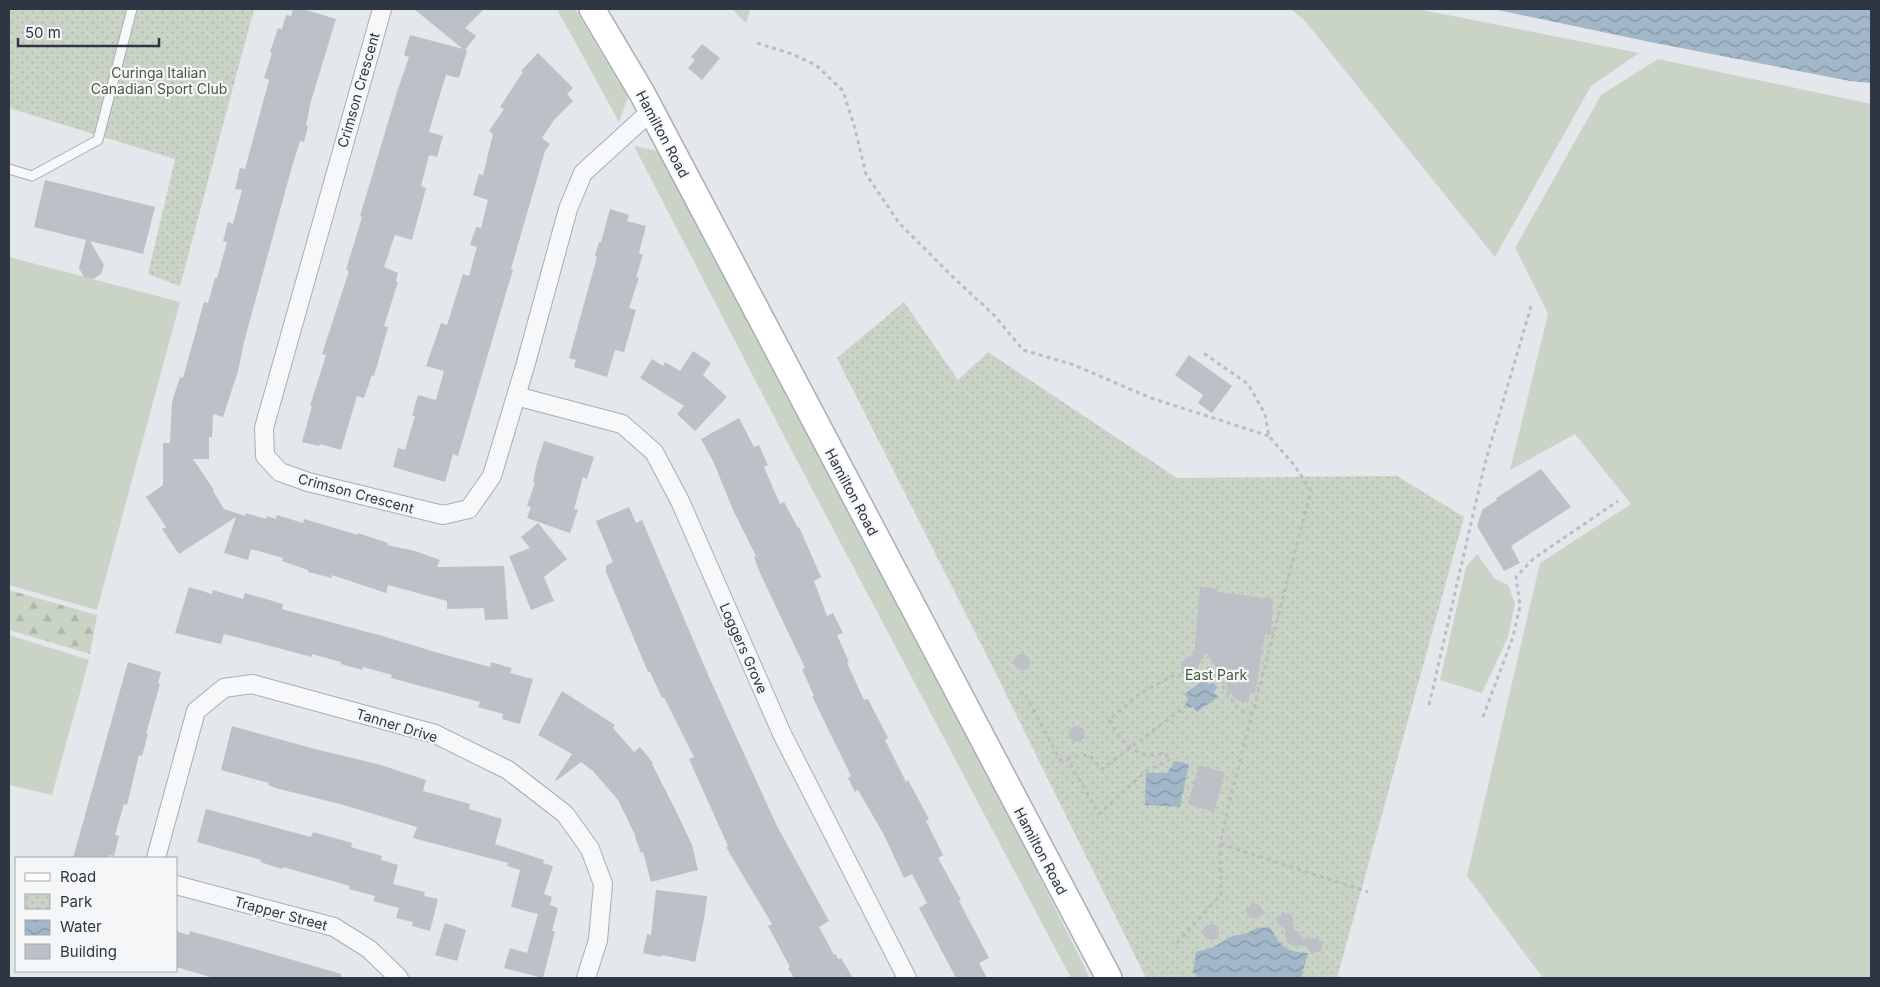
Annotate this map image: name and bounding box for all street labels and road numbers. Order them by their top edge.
street label: Crimson Crescent [333,30,383,150]
street label: Hamilton Road [633,87,693,181]
street label: Hamilton Road [822,445,882,539]
street label: Crimson Crescent [296,469,416,517]
street label: Loggers Grove [716,600,772,696]
street label: Tanner Drive [354,705,440,745]
street label: Hamilton Road [1011,804,1071,898]
street label: Trapper Street [233,892,330,934]

